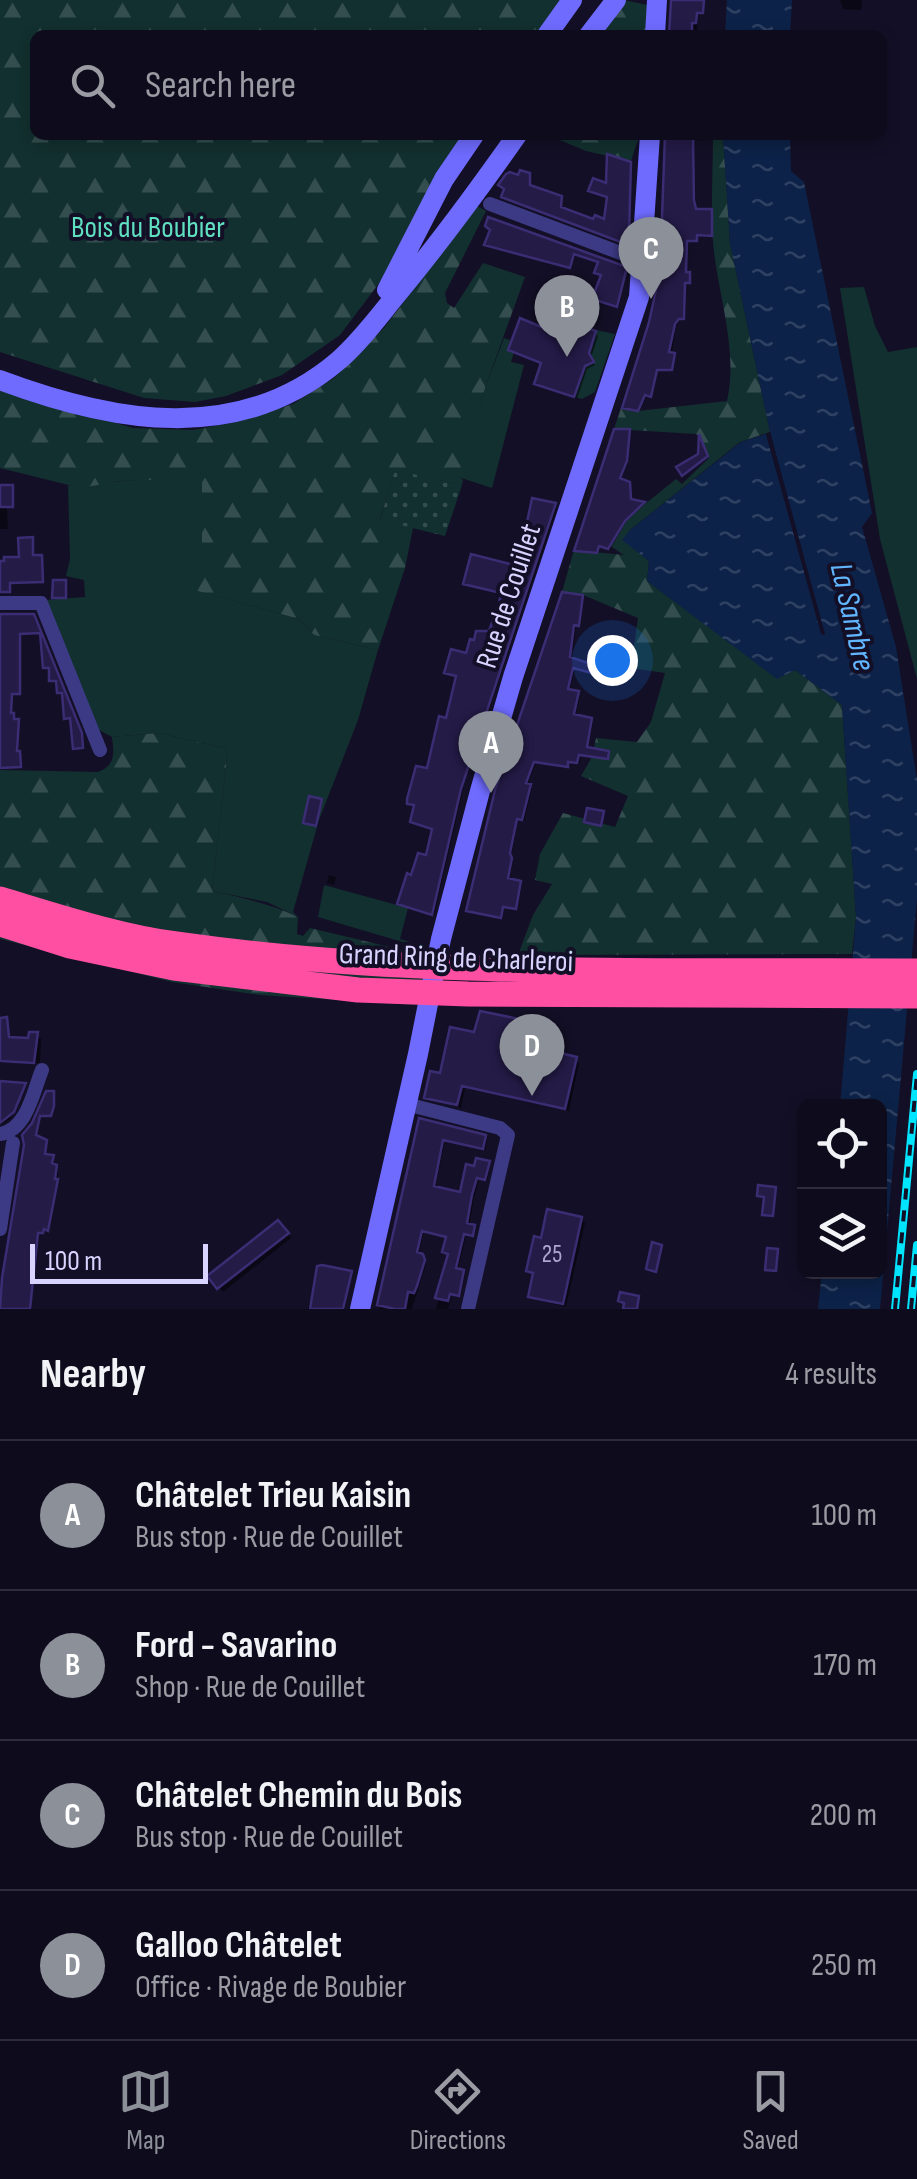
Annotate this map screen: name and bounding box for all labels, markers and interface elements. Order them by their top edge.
search box [30,30,887,140]
icon: search [65,58,120,113]
text: Search here [145,63,296,108]
park label: Bois du Boubier [71,210,225,246]
pin: C [618,216,684,299]
pin: B [534,274,600,357]
street label: Rue de Couillet [469,519,549,673]
water label: La Sambre [821,559,883,675]
your location [587,635,638,686]
pin: A [458,710,524,793]
street label: Grand Ring de Charleroi [338,936,574,980]
pin: D [500,1014,564,1096]
map controls [797,1099,887,1279]
button: locate [797,1099,887,1189]
button: layers [797,1189,887,1279]
scale bar [30,1239,208,1284]
house number: 25 [542,1239,562,1270]
text: 100 m [45,1245,102,1278]
text: Nearby [40,1349,146,1400]
text: 4 results [785,1355,877,1394]
text: Châtelet Trieu Kaisin [135,1473,411,1518]
text: A [65,1496,80,1535]
text: 100 m [812,1496,877,1535]
text: Bus stop · Rue de Couillet [135,1518,403,1557]
text: Ford - Savarino [135,1623,337,1668]
text: B [65,1646,80,1685]
text: 170 m [813,1646,877,1685]
text: Shop · Rue de Couillet [135,1668,365,1707]
text: Châtelet Chemin du Bois [135,1773,462,1818]
text: C [64,1796,81,1835]
text: 200 m [810,1796,877,1835]
text: Bus stop · Rue de Couillet [135,1818,403,1857]
text: Galloo Châtelet [135,1923,342,1968]
text: D [64,1946,81,1985]
text: 250 m [811,1946,877,1985]
text: Office · Rivage de Boubier [135,1968,406,2007]
tab: Map [118,2064,173,2157]
tab: Directions [410,2064,506,2157]
tab: Saved [743,2064,799,2157]

